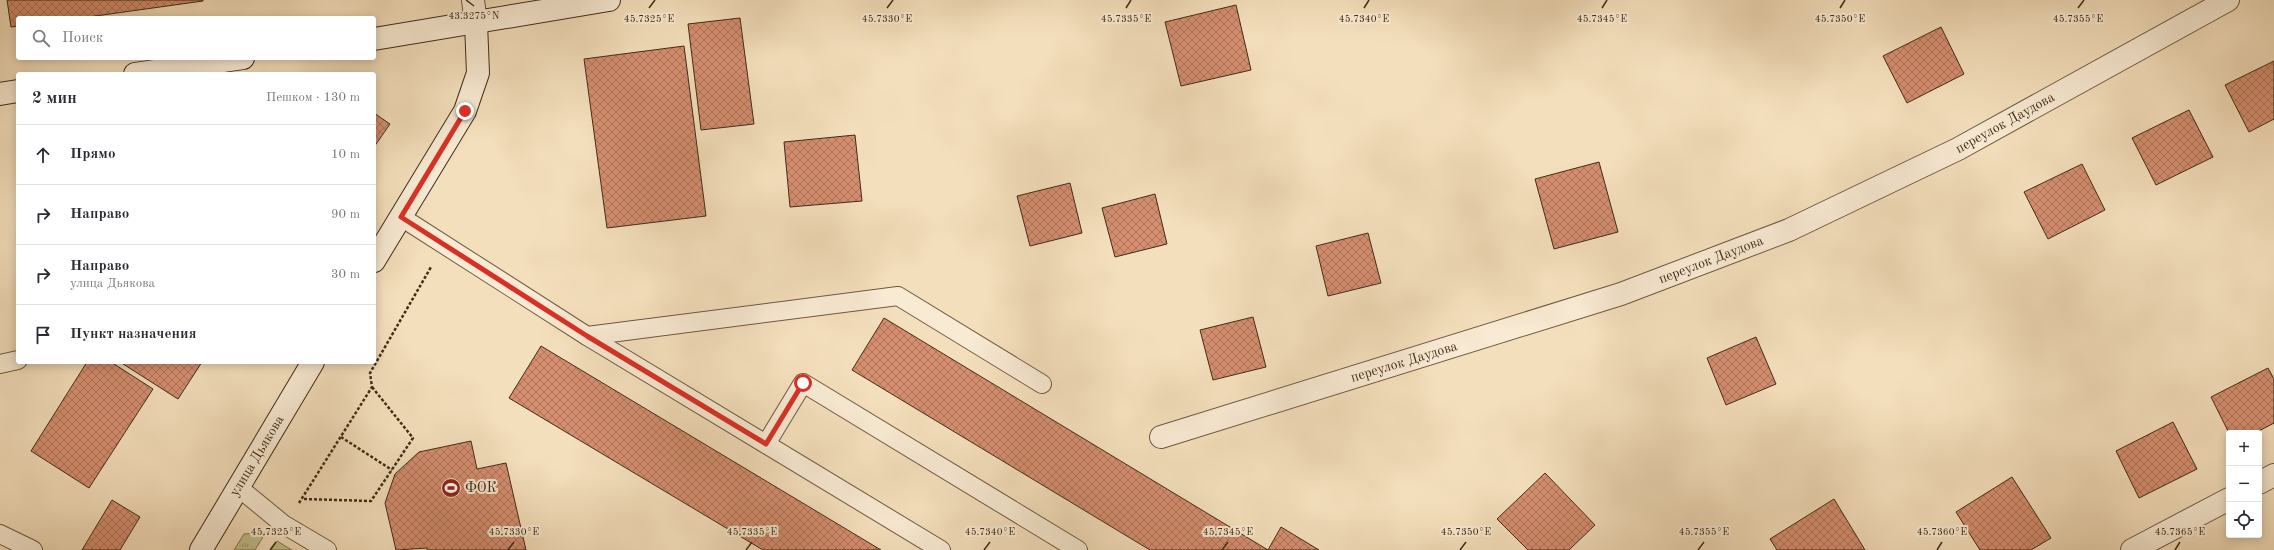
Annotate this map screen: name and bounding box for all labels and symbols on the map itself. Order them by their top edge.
text: 43.3275°N [448,11,500,21]
text: 45.7325°E [624,14,674,24]
text: 45.7330°E [862,14,912,24]
text: 45.7335°E [1101,14,1151,24]
text: 45.7340°E [1339,14,1389,24]
text: 45.7345°E [1577,14,1627,24]
text: 45.7350°E [1815,14,1865,24]
text: 45.7355°E [2053,14,2103,24]
street label: переулок Даудова [1953,90,2057,156]
route end [456,102,474,120]
street label: переулок Даудова [1657,234,1765,286]
street label: переулок Даудова [1349,339,1459,385]
route start [794,374,812,392]
street label: улица Дьякова [227,413,287,499]
sports icon: ФОК [440,477,462,499]
place label: ФОК [465,481,497,495]
text: 45.7325°E [251,527,301,537]
text: 45.7330°E [489,527,539,537]
text: 45.7335°E [727,527,777,537]
text: 45.7340°E [965,527,1015,537]
text: 45.7345°E [1203,527,1253,537]
text: 45.7350°E [1441,527,1491,537]
text: 45.7355°E [1679,527,1729,537]
text: 45.7360°E [1917,527,1967,537]
text: 45.7365°E [2155,527,2205,537]

